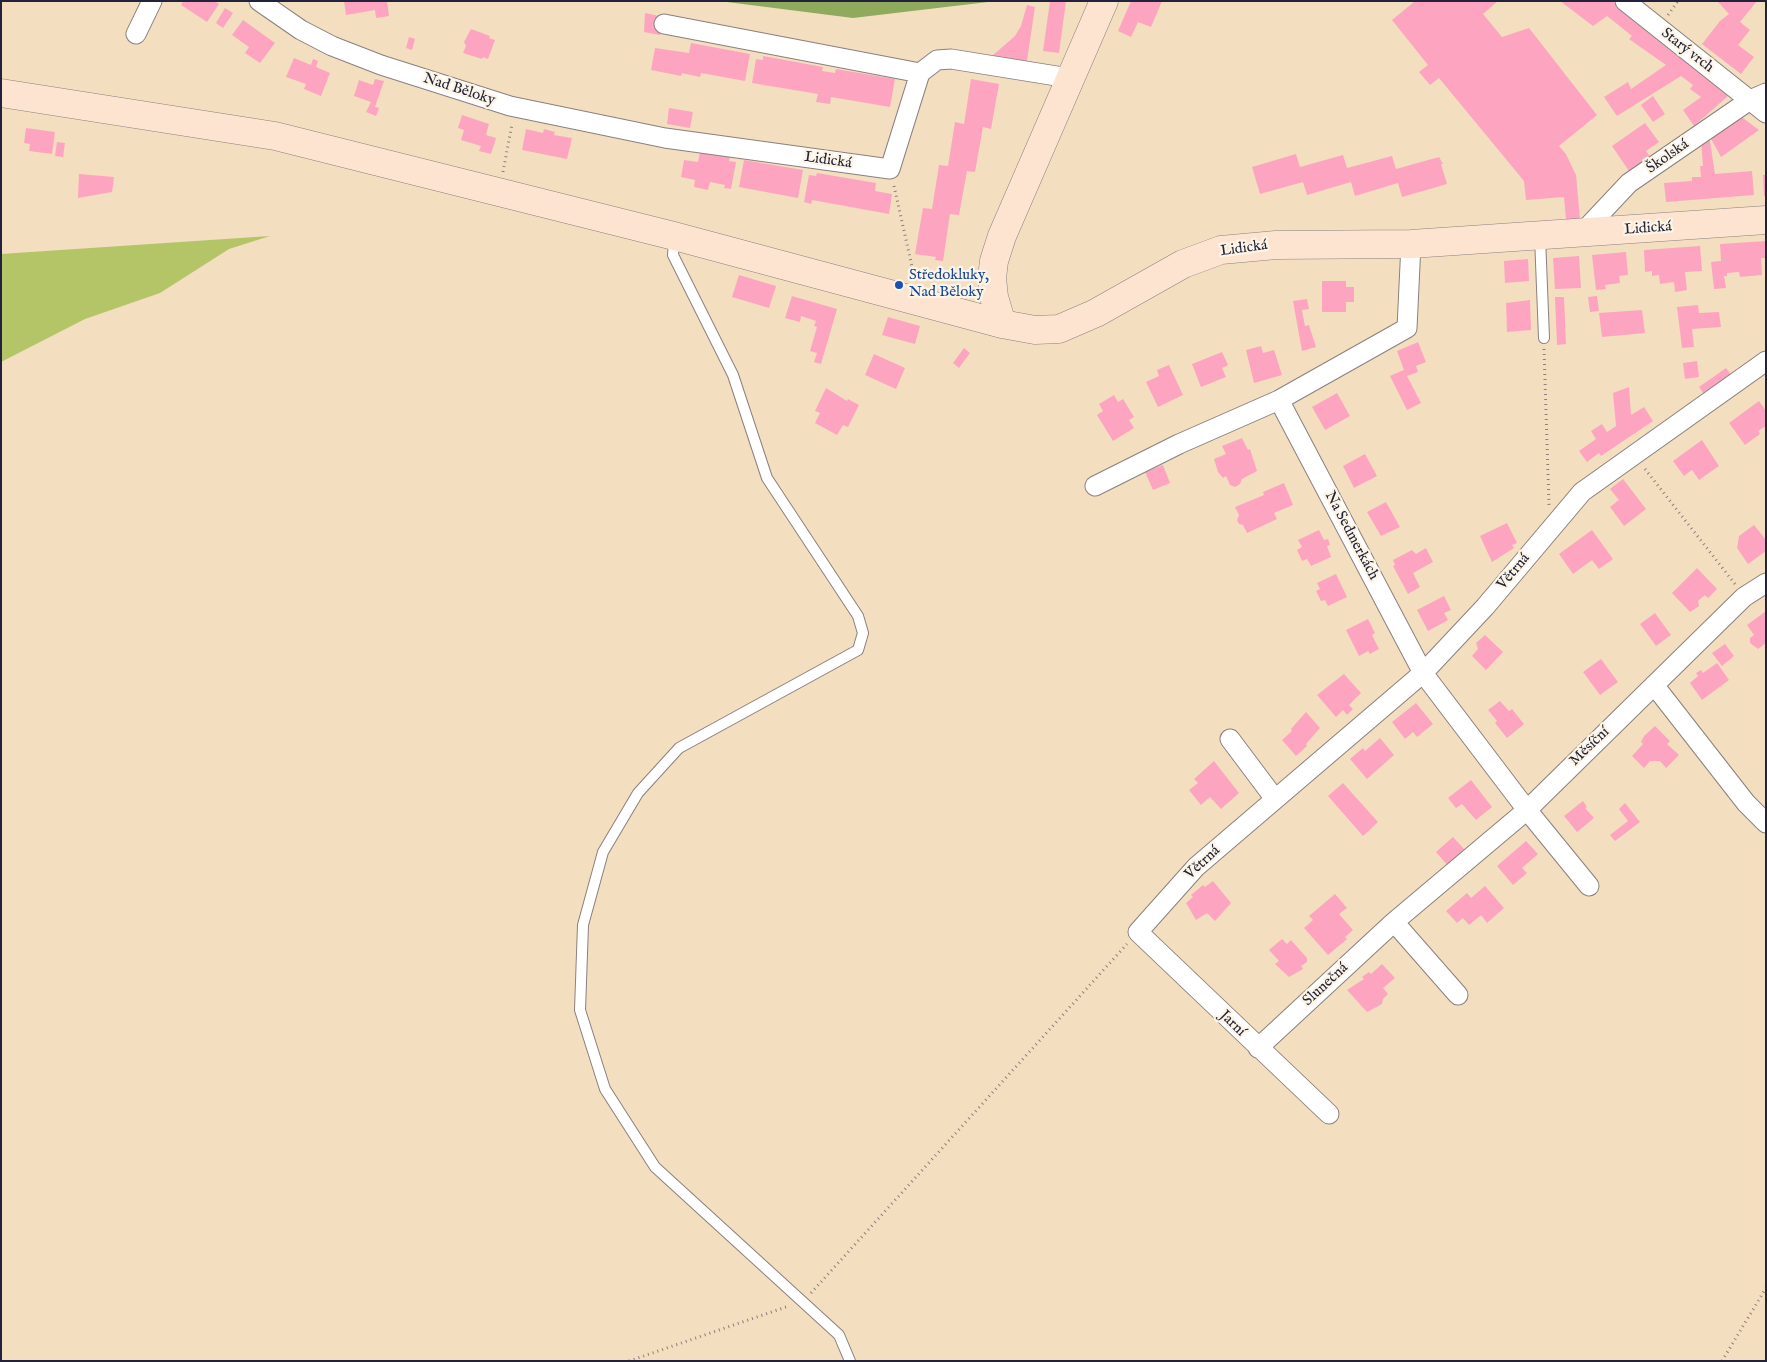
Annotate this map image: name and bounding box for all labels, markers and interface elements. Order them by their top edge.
street label: Starý vrch [1657,25,1717,77]
street label: Nad Běloky [421,70,497,110]
street label: Školská [1643,136,1693,178]
street label: Lidická [803,149,853,173]
street label: Lidická [1624,218,1672,240]
street label: Lidická [1219,237,1269,261]
place label: Středokluky, Nad Běloky [909,267,989,302]
marker: Středokluky, Nad Běloky [893,279,905,291]
street label: Na Sedmerkách [1320,489,1382,583]
street label: Větrná [1494,550,1534,594]
street label: Měsíční [1566,724,1614,770]
street label: Větrná [1182,842,1224,884]
street label: Slunečná [1300,960,1352,1010]
street label: Jarní [1215,1007,1249,1041]

